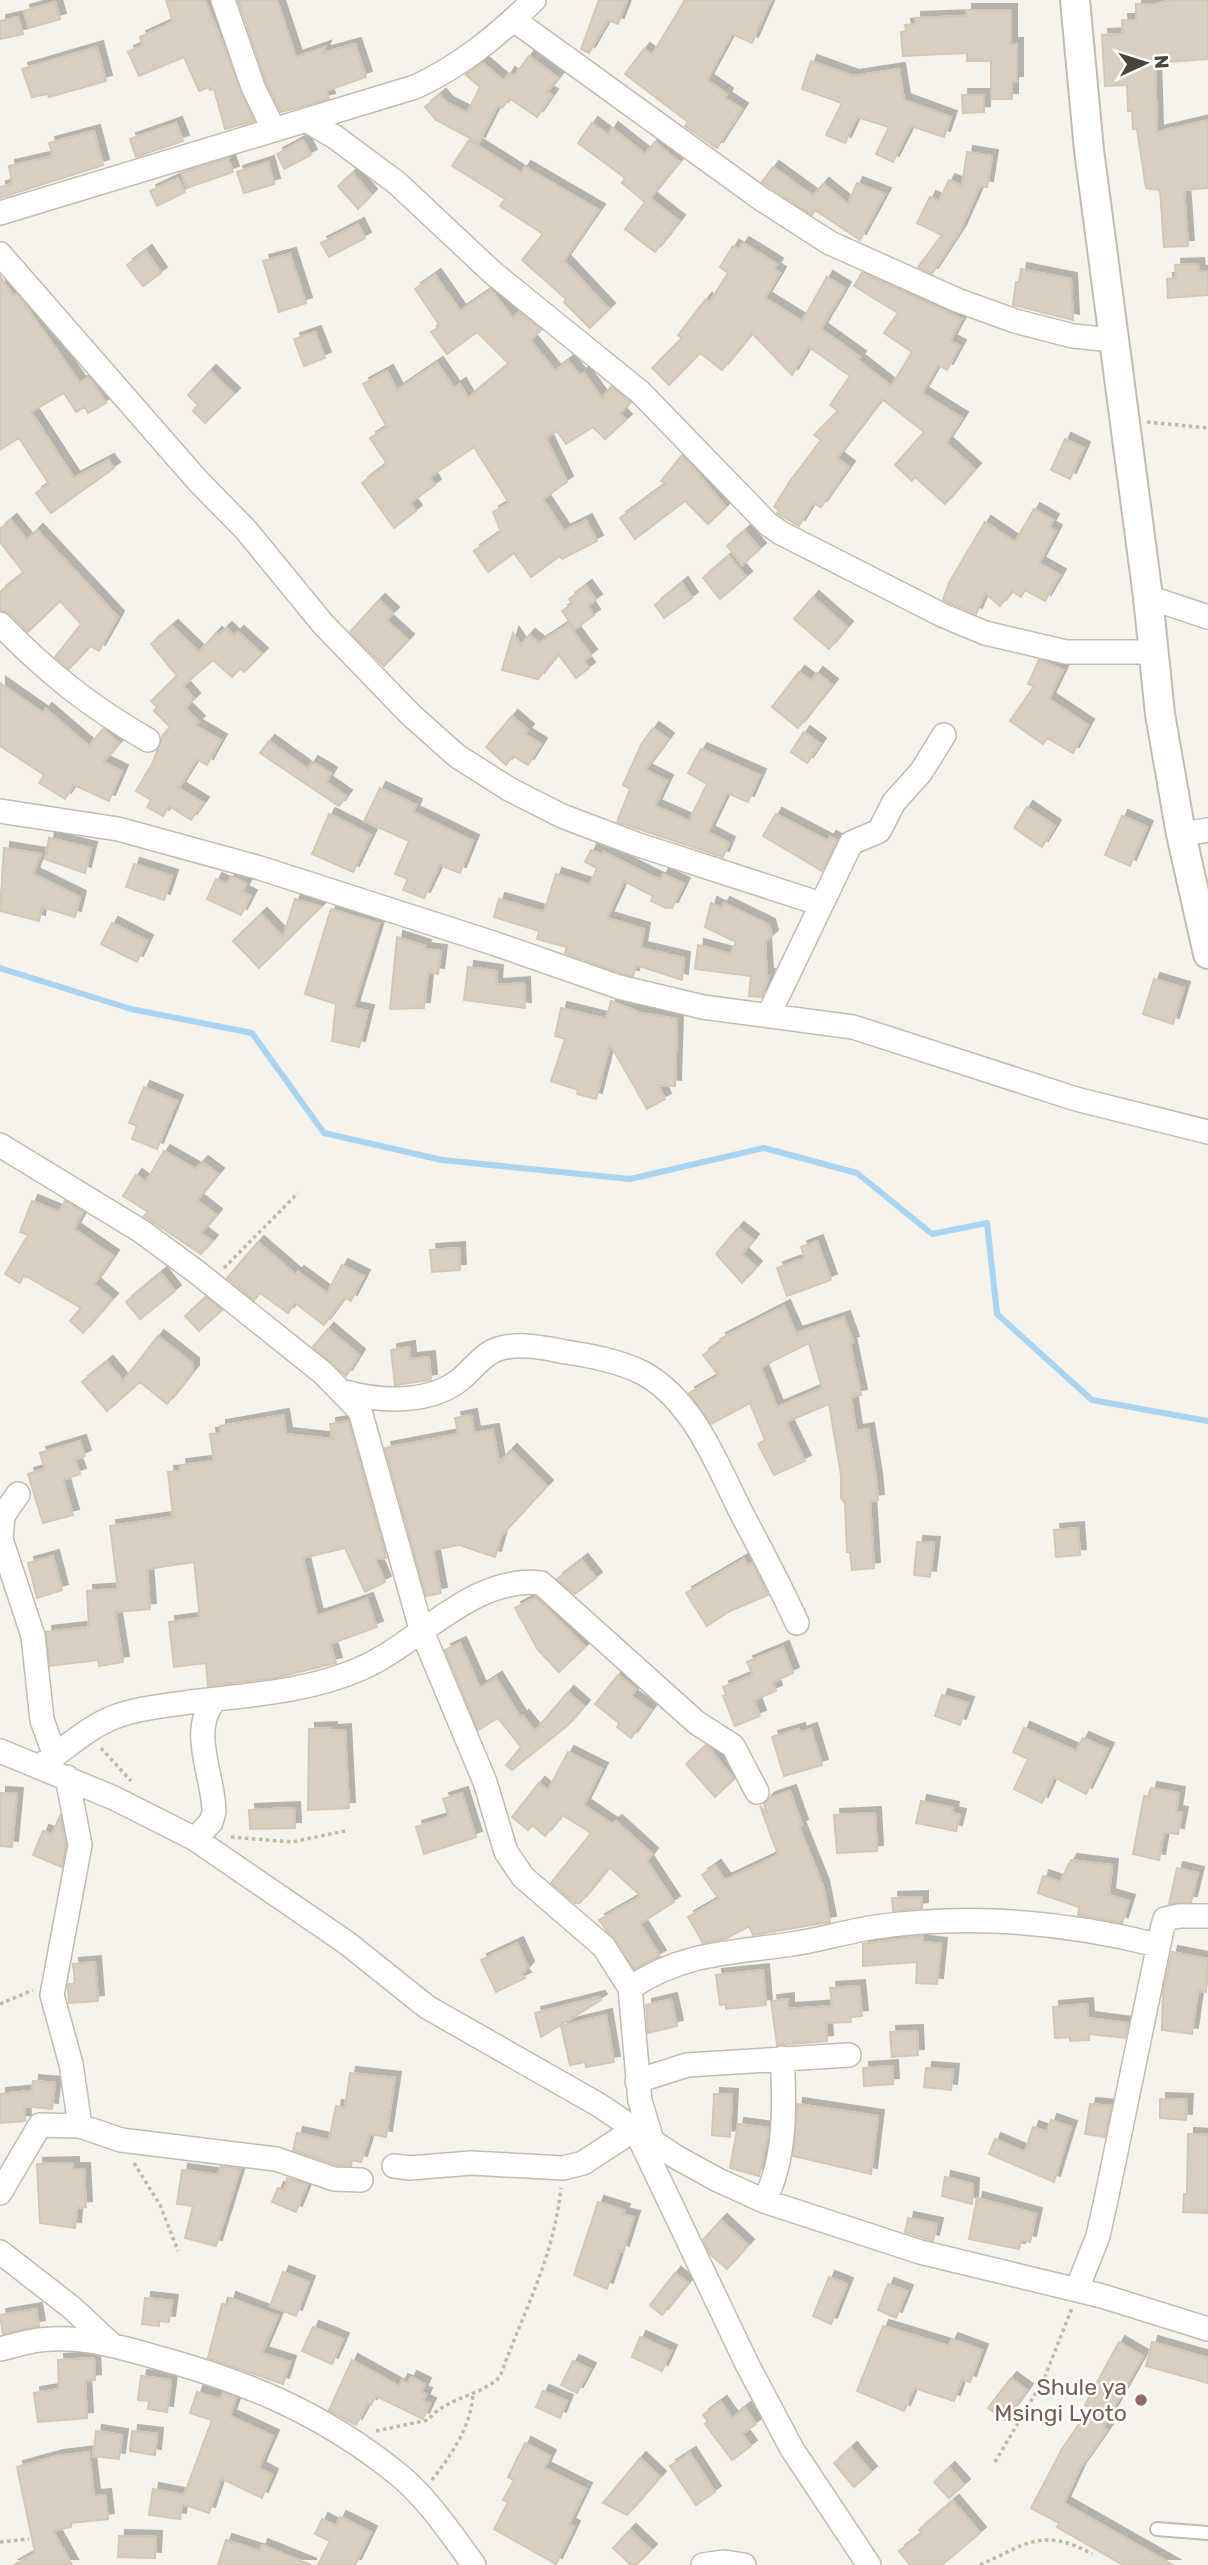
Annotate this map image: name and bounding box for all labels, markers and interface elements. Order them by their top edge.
north arrow [1110,28,1180,98]
text: N [1150,54,1173,69]
place label: Shule ya Msingi Lyoto [994,2373,1127,2427]
marker: Shule ya Msingi Lyoto [1133,2392,1149,2408]

